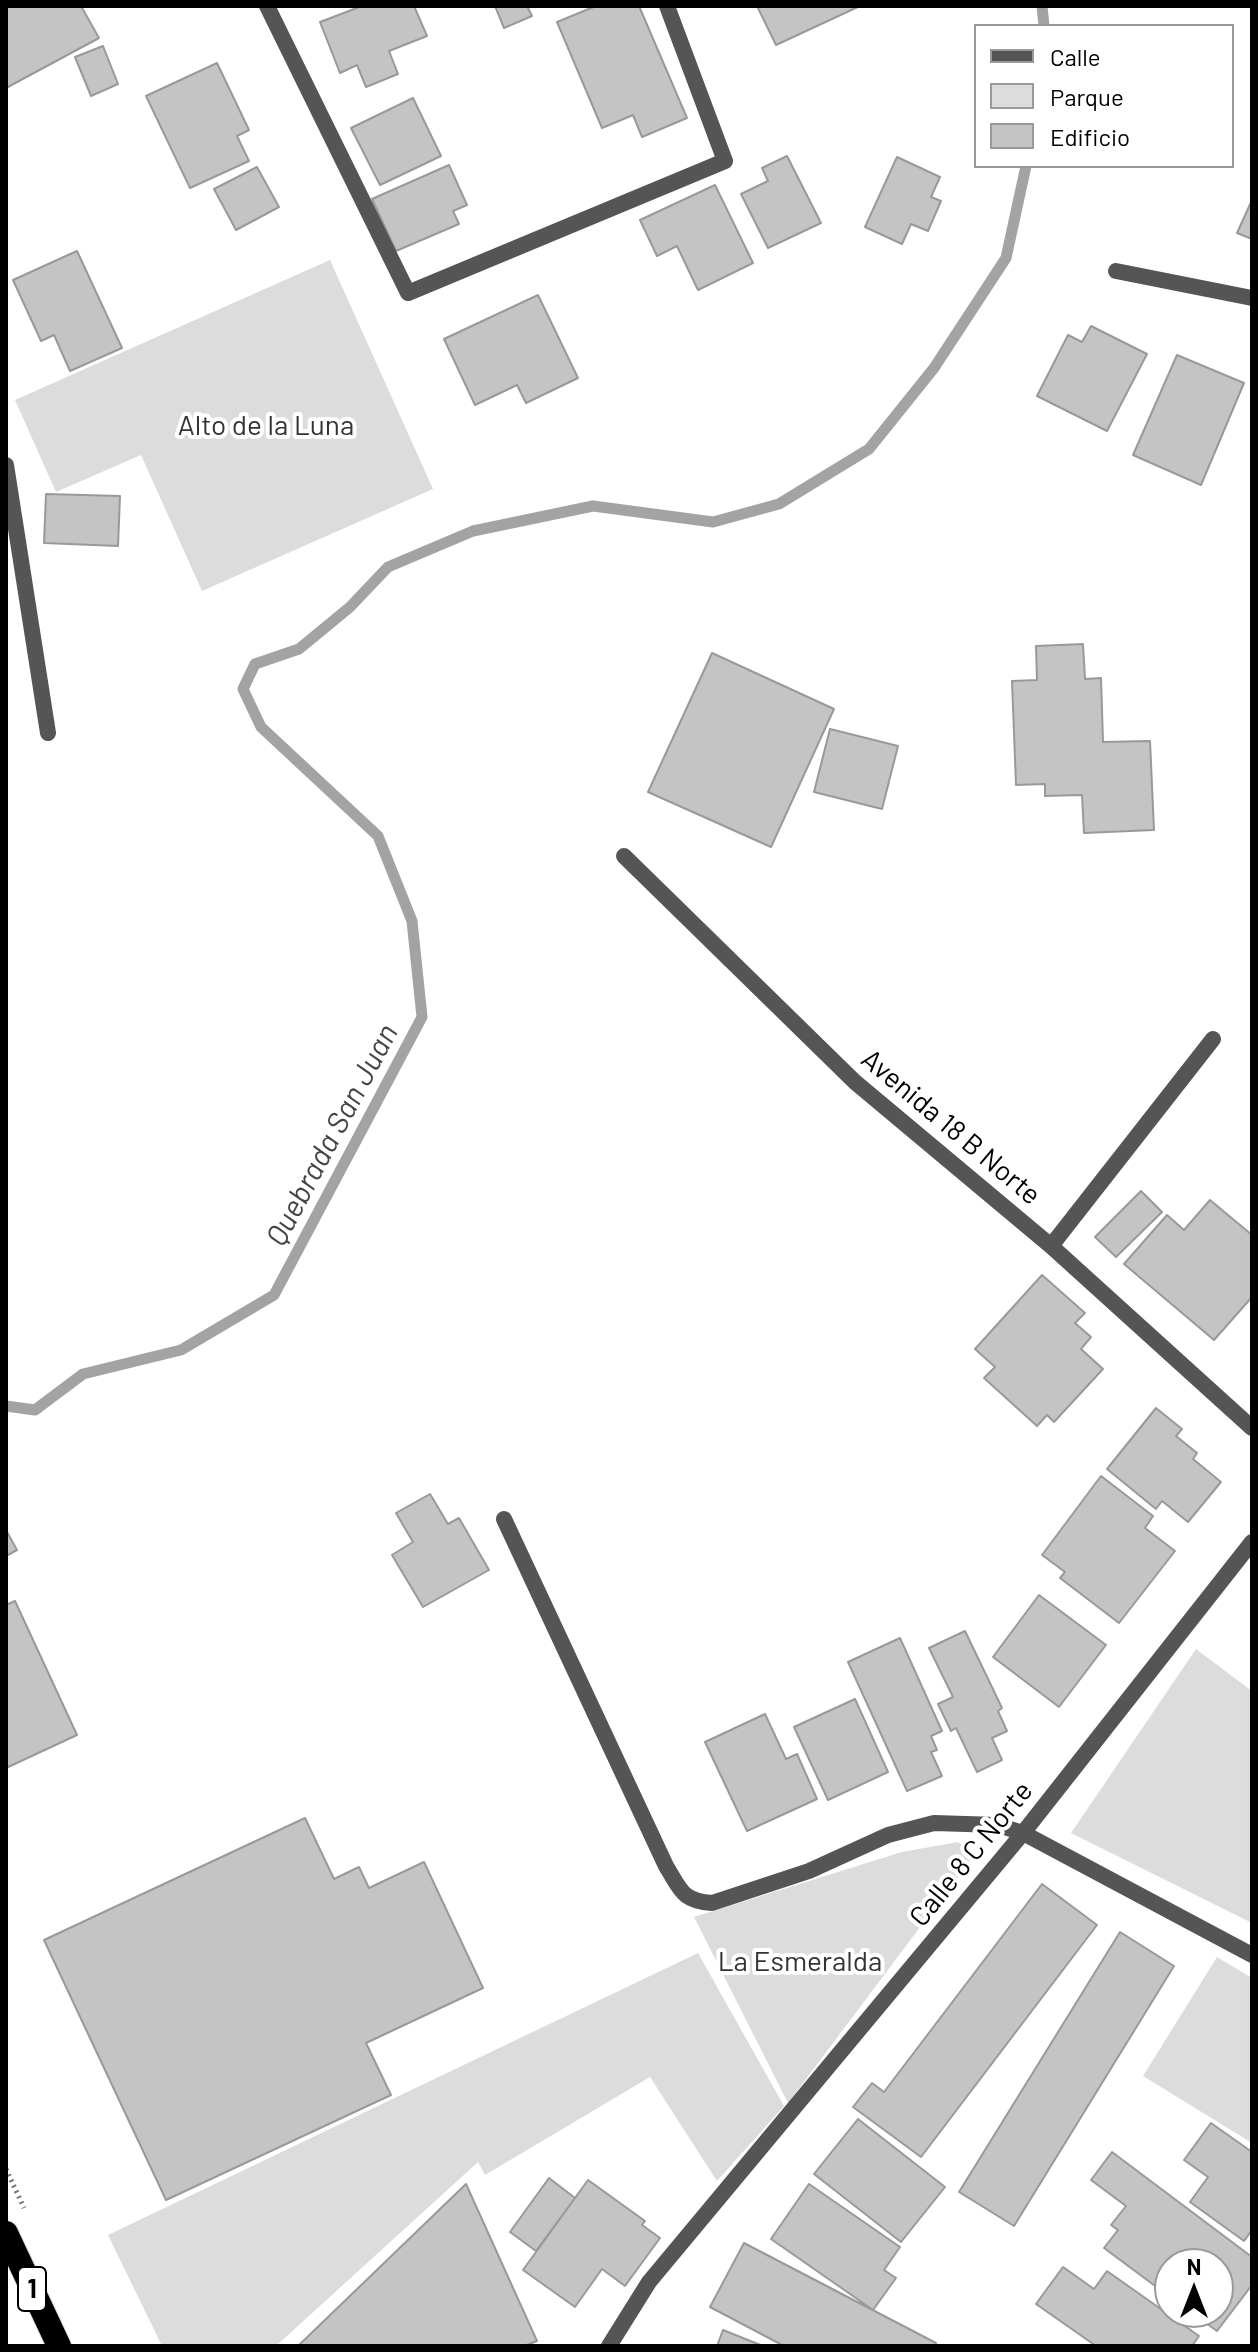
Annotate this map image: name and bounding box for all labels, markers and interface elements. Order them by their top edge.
legend [974,24,1234,168]
text: Calle [1050,42,1101,71]
text: Parque [1050,82,1124,111]
text: Edificio [1050,122,1130,151]
park label: Alto de la Luna [178,409,354,443]
water label: Quebrada San Juan [258,1018,406,1252]
street label: Avenida 18 B Norte [854,1042,1048,1212]
street label: Calle 8 C Norte [902,1775,1040,1933]
park label: La Esmeralda [718,1945,882,1979]
north arrow [1154,2248,1234,2328]
text: N [1187,2253,1201,2279]
road number: 1 [18,2267,46,2311]

